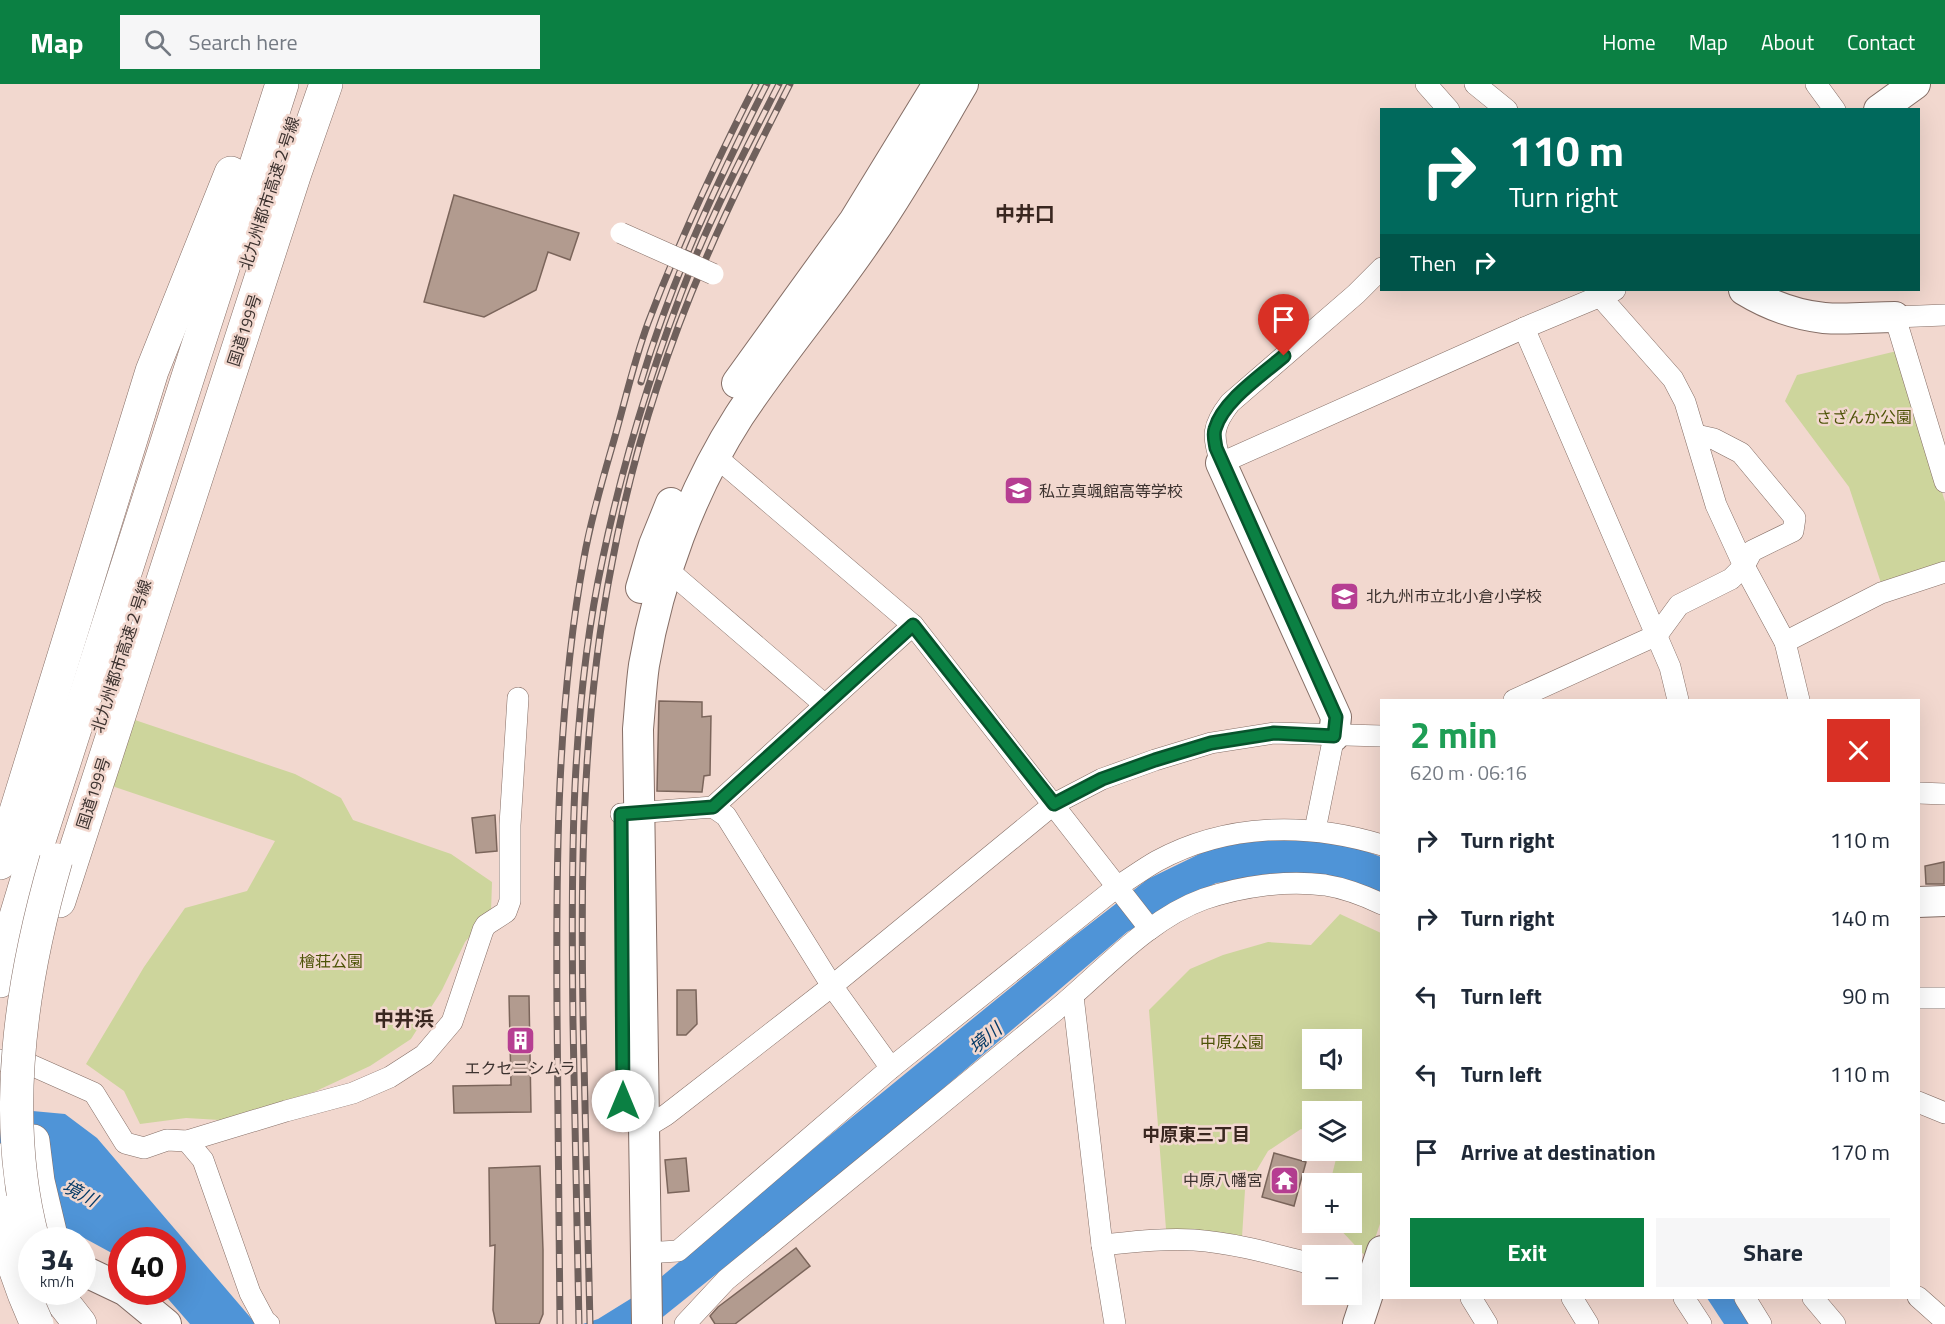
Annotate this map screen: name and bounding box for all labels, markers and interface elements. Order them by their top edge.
search box [120,15,540,69]
text: Map [30,21,84,64]
text: Search here [189,25,298,59]
icon: search [141,26,174,59]
text: Home [1602,26,1656,58]
text: Map [1689,26,1728,58]
text: About [1761,26,1814,58]
text: Contact [1847,26,1915,58]
street label: 北九州都市高速２号線 [233,113,305,273]
text: 110 m [1509,118,1624,182]
icon: right [1410,132,1488,210]
text: Turn right [1509,176,1618,217]
district label: 中井口 [995,198,1055,229]
text: Then [1410,246,1456,280]
icon: right [1468,246,1501,279]
street label: 国道199号 [221,291,267,369]
pin [1258,294,1309,356]
icon: arrive [1267,303,1300,336]
park label: さざんか公園 [1816,405,1912,429]
school or university icon: 私立真颯館高等学校 [1002,475,1034,507]
place label: 私立真颯館高等学校 [1039,479,1183,503]
street label: 北九州都市高速２号線 [85,576,157,736]
school or university icon: 北九州市立北小倉小学校 [1329,580,1361,612]
place label: 北九州市立北小倉小学校 [1366,584,1542,608]
text: 2 min [1410,707,1497,762]
button: close [1827,719,1890,782]
street label: 国道199号 [70,754,116,832]
text: 620 m · 06:16 [1410,757,1527,788]
text: Turn right [1461,823,1555,857]
text: 110 m [1830,823,1890,857]
icon: right [1410,824,1443,857]
text: Turn right [1461,901,1555,935]
text: 140 m [1830,901,1890,935]
icon: right [1410,902,1443,935]
park label: 檜荘公園 [299,949,363,973]
text: Turn left [1461,979,1542,1013]
text: 90 m [1842,979,1890,1013]
icon: left [1410,980,1443,1013]
district label: 中井浜 [374,1003,434,1034]
water label: 境川 [963,1015,1009,1060]
building icon: エクセニシムラ [504,1024,536,1056]
map controls [1302,1029,1362,1305]
button: sound [1302,1029,1362,1089]
park label: 中原公園 [1200,1030,1264,1054]
place label: エクセニシムラ [464,1056,576,1080]
text: Turn left [1461,1057,1542,1091]
text: 110 m [1830,1057,1890,1091]
icon: left [1410,1058,1443,1091]
position arrow [591,1069,655,1133]
button: layers [1302,1101,1362,1161]
district label: 中原東三丁目 [1142,1121,1250,1148]
text: Arrive at destination [1461,1135,1656,1169]
text: 170 m [1830,1135,1890,1169]
icon: arrive [1410,1136,1443,1169]
temple icon: 中原八幡宮 [1268,1164,1300,1196]
place label: 中原八幡宮 [1183,1168,1263,1192]
water label: 境川 [58,1173,104,1214]
button: + [1302,1173,1362,1233]
button: Exit [1410,1218,1644,1287]
button: Share [1656,1218,1890,1287]
speed limit sign: 40 [108,1227,186,1305]
text: 34 [40,1236,74,1282]
button: − [1302,1245,1362,1305]
text: km/h [40,1270,74,1293]

